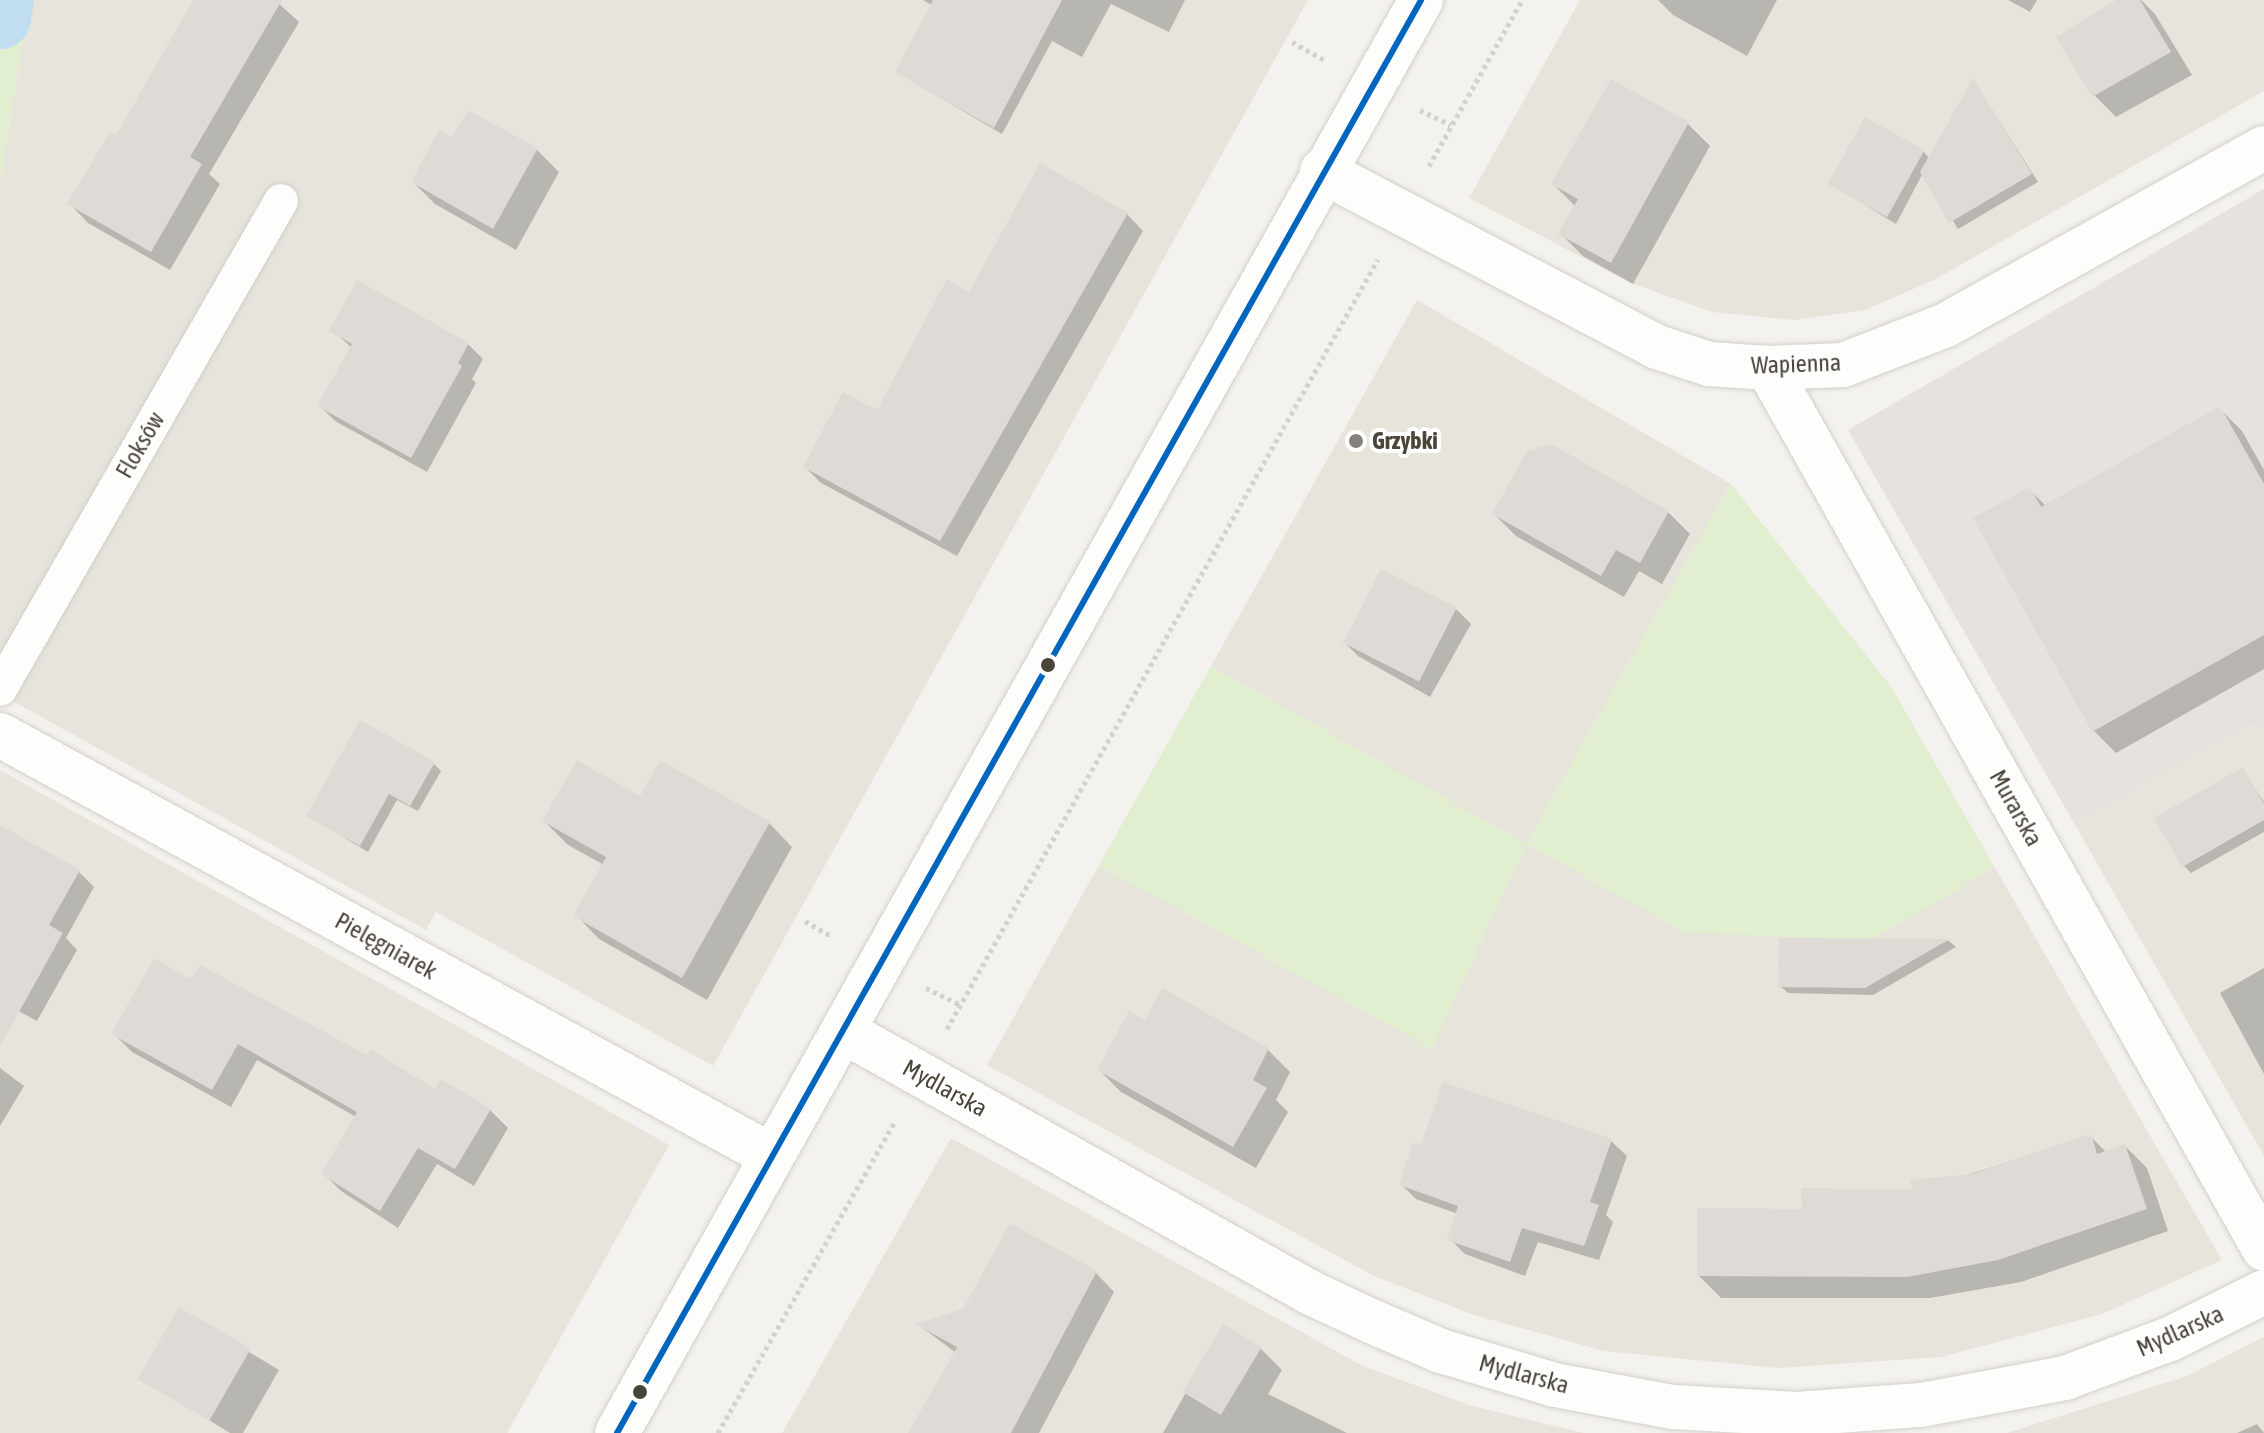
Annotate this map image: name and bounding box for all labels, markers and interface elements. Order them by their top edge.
street label: Wapienna [1750,348,1842,380]
street label: Floksów [110,407,170,483]
place label: Grzybki [1372,427,1438,455]
marker: Grzybki [1347,432,1365,450]
unlabelled marker [1040,657,1056,673]
street label: Murarska [1983,765,2049,851]
street label: Pielęgniarek [330,906,442,986]
street label: Mydlarska [898,1053,992,1123]
street label: Mydlarska [2132,1299,2228,1363]
street label: Mydlarska [1476,1348,1572,1400]
unlabelled marker [632,1384,648,1400]

